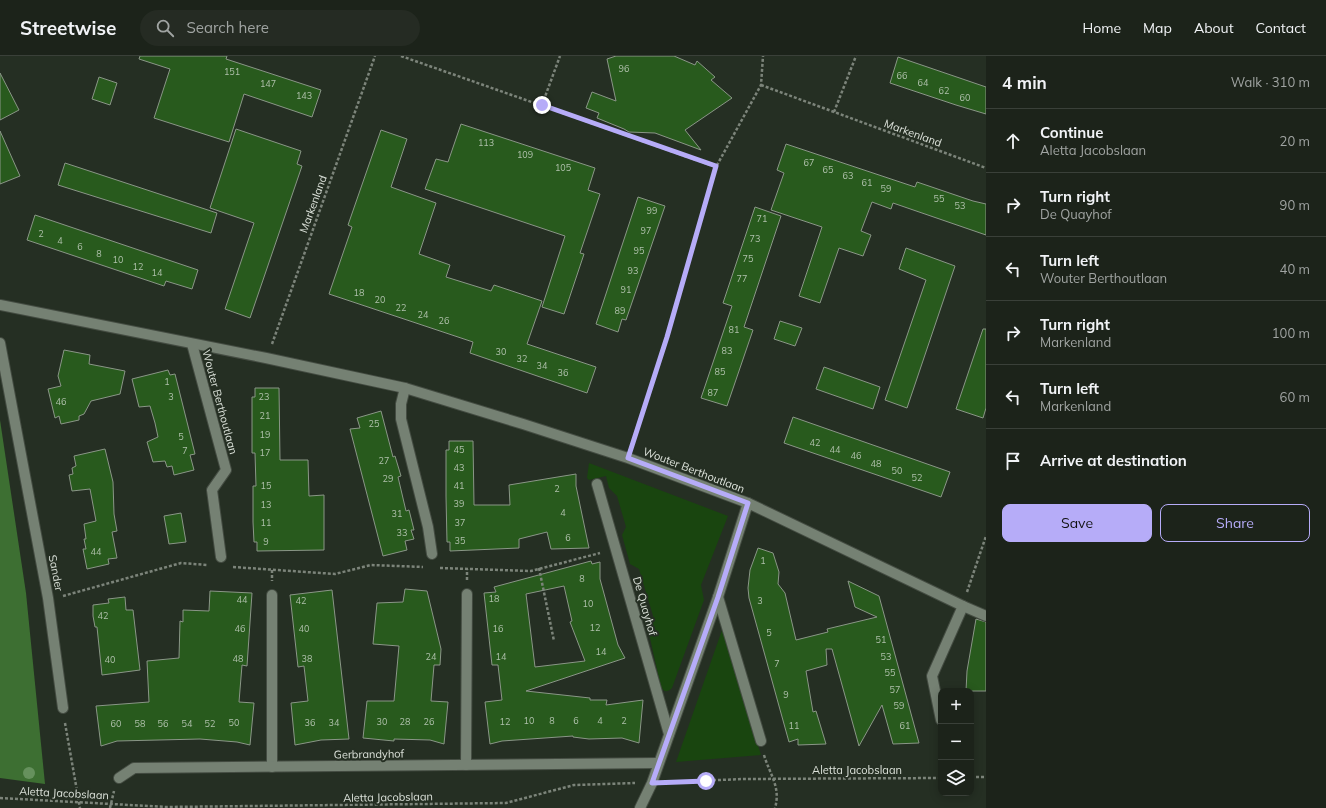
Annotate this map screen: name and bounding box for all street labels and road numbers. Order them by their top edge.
street label: Markenland [882,116,944,150]
street label: Markenland [296,173,330,235]
street label: Wouter Berthoutlaan [199,348,241,456]
street label: Wouter Berthoutlaan [641,444,747,496]
street label: Sander [46,554,66,592]
street label: De Quayhof [630,575,660,637]
street label: Gerbrandyhof [334,746,405,762]
street label: Aletta Jacobslaan [812,763,902,777]
street label: Aletta Jacobslaan [19,784,109,802]
street label: Aletta Jacobslaan [343,789,433,805]

